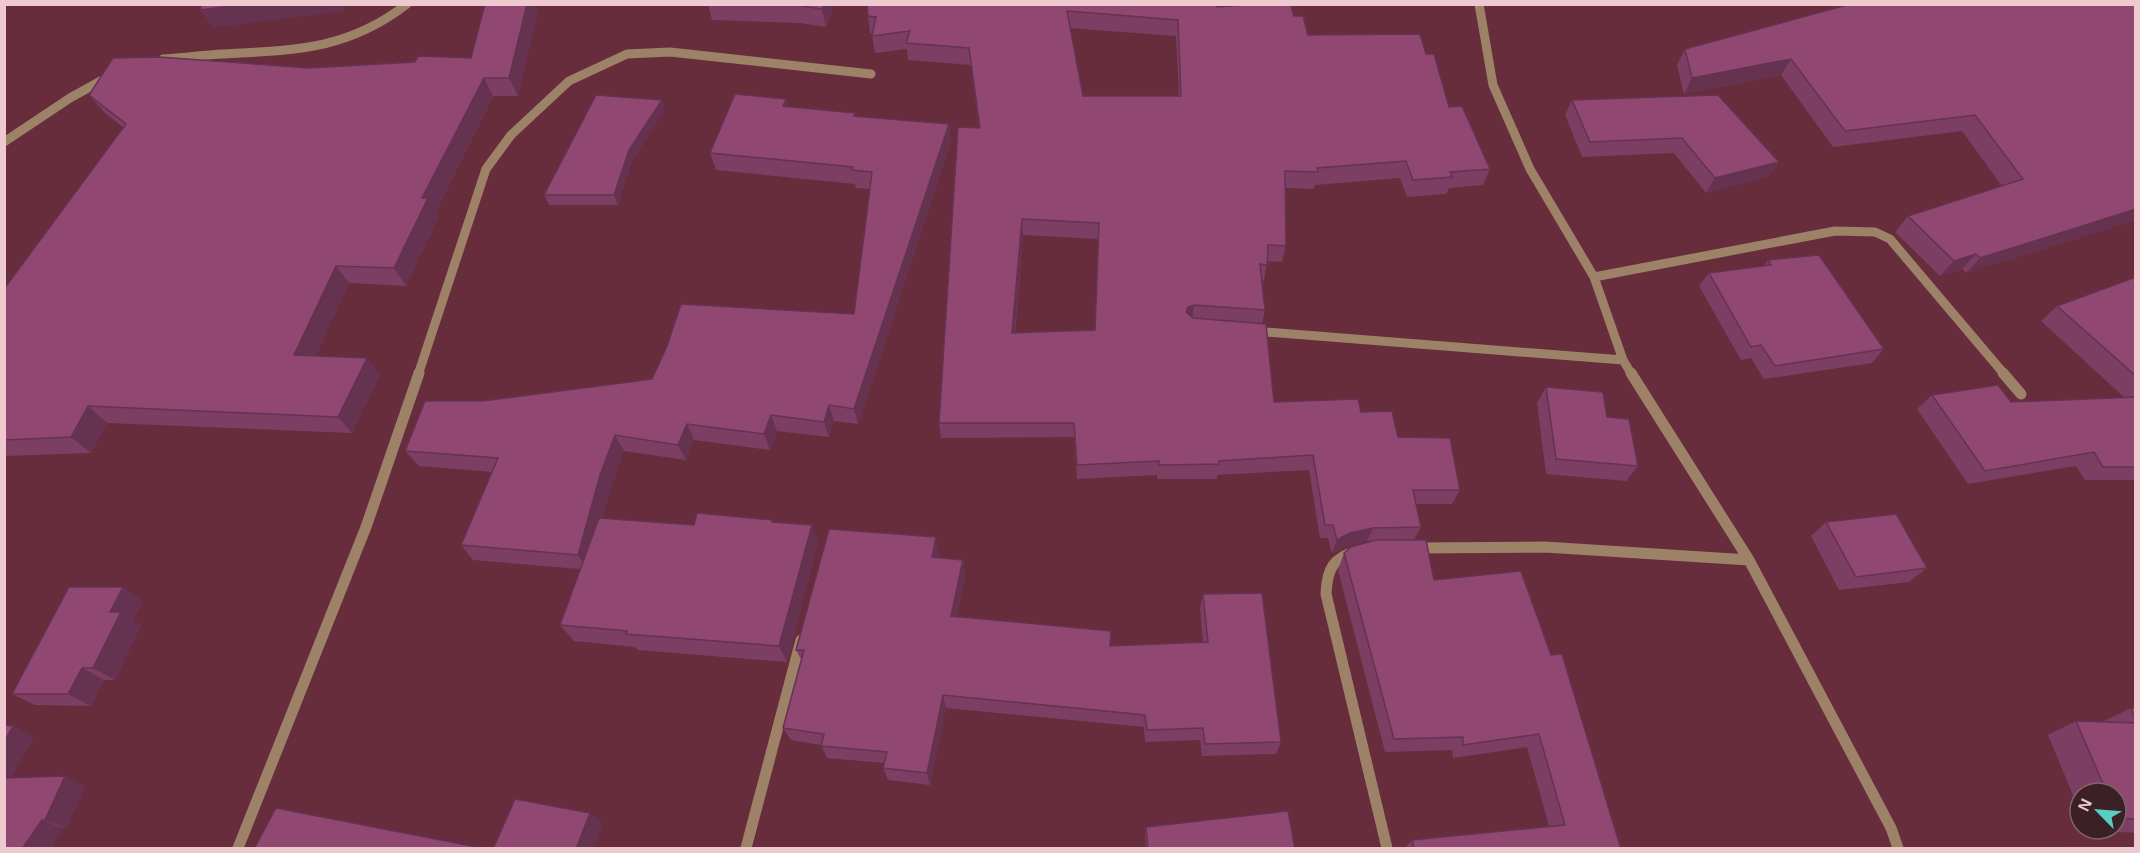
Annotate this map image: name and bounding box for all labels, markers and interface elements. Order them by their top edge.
north arrow [2068,781,2128,841]
text: N [2075,796,2095,814]

